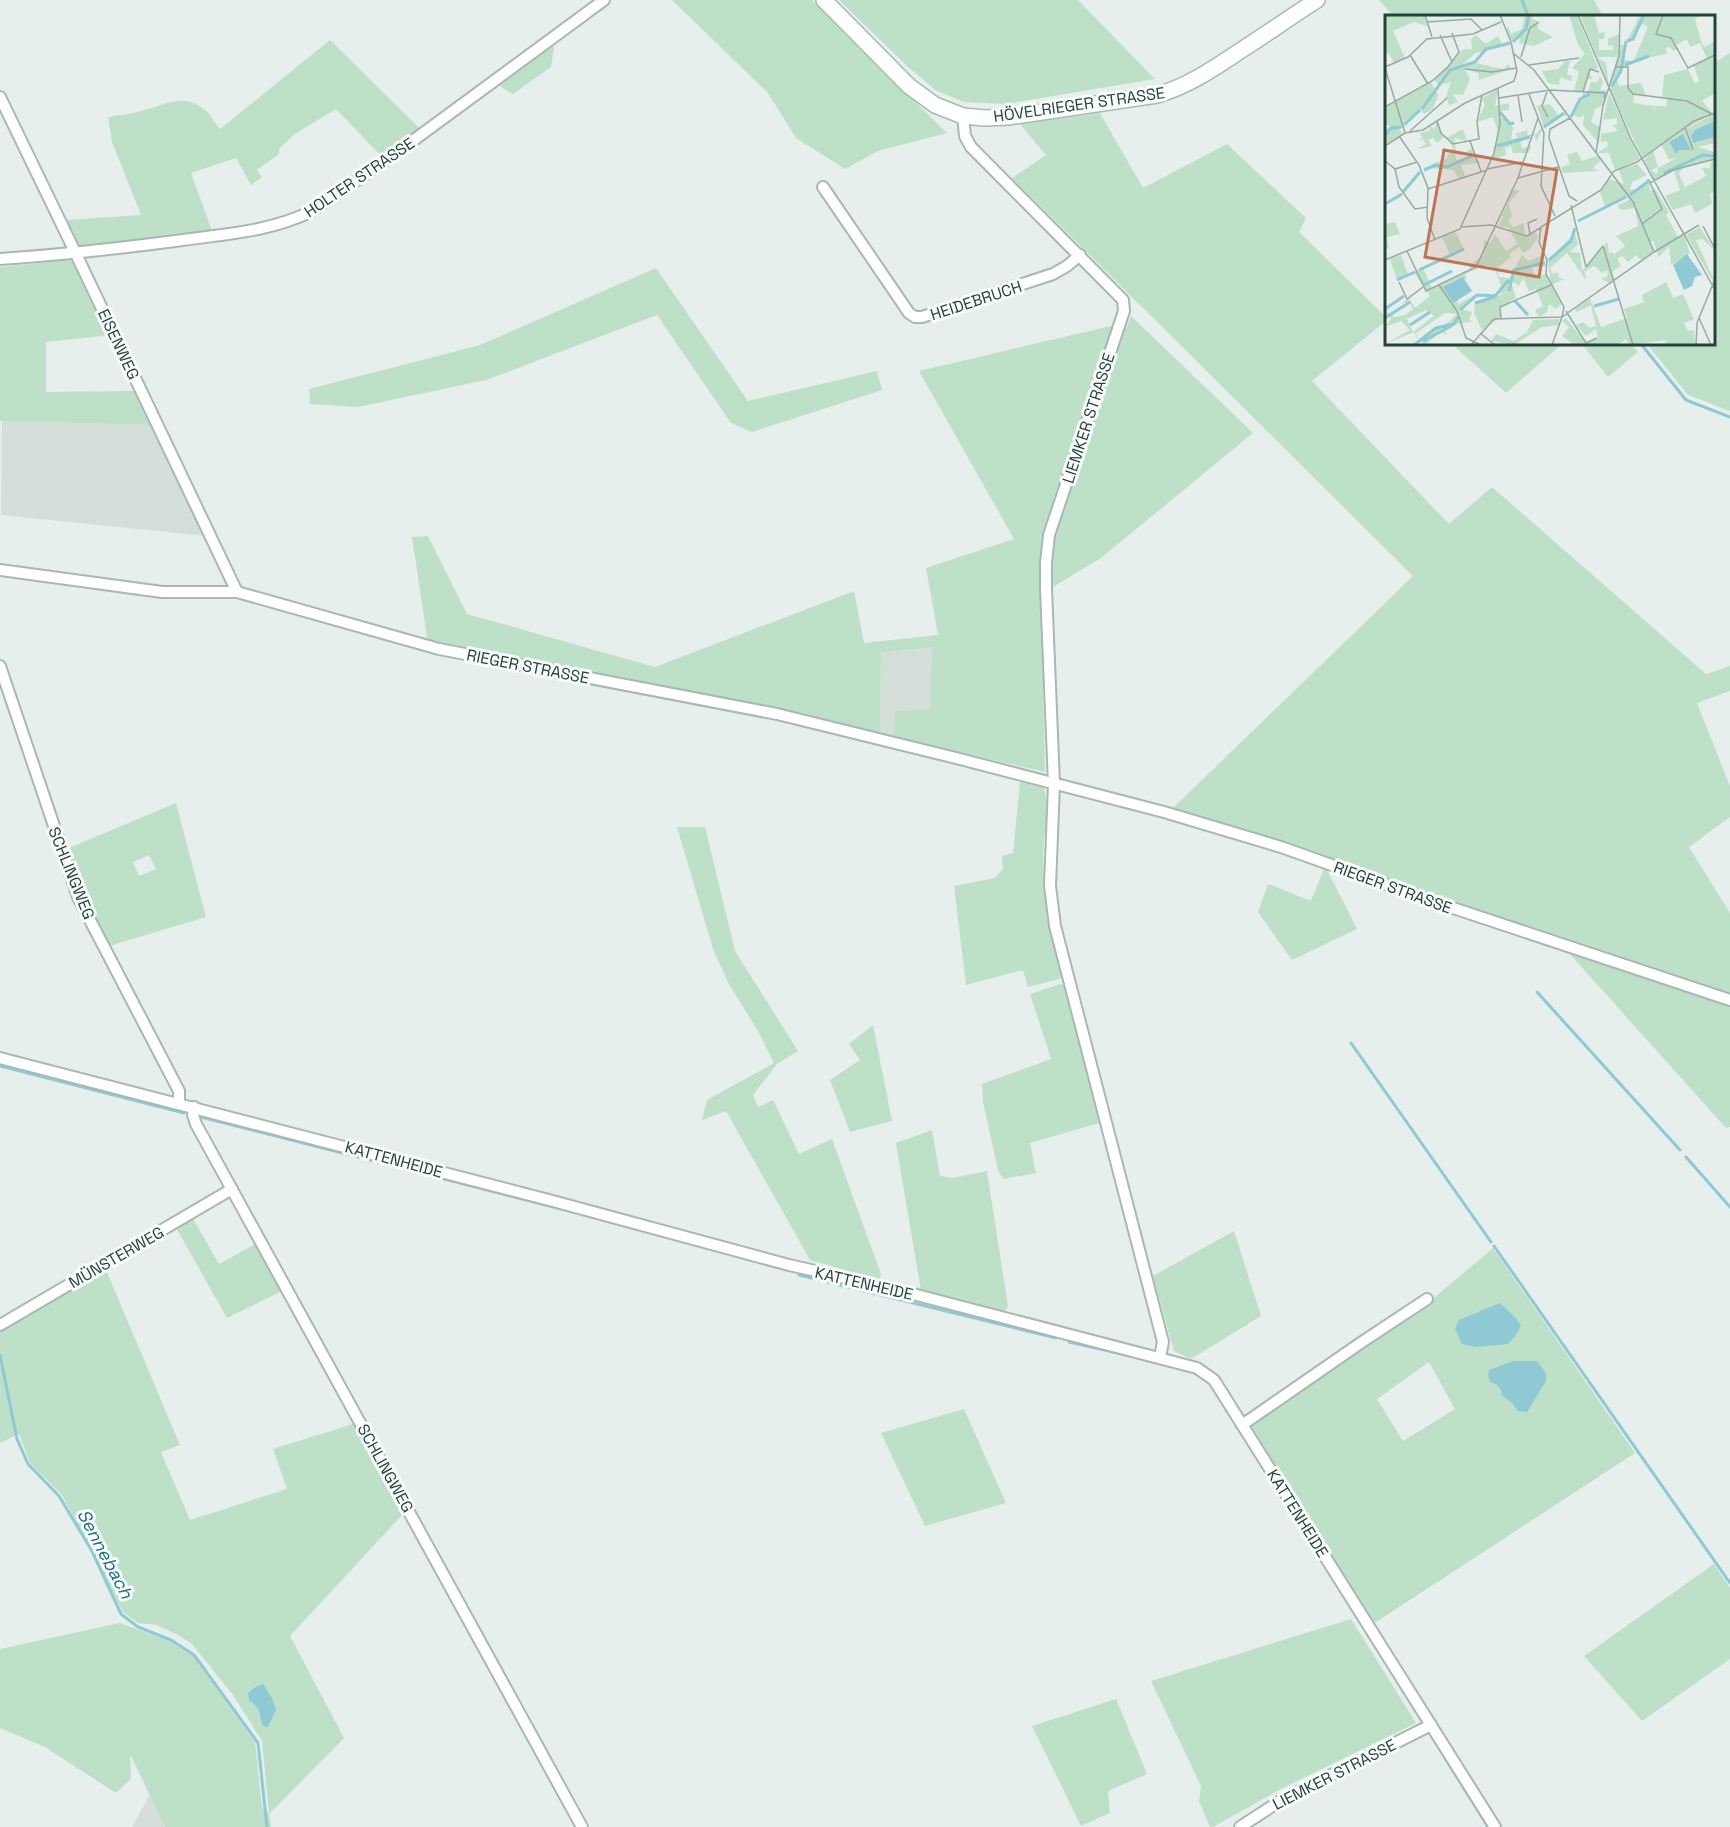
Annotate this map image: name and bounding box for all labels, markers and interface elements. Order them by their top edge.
inset map [1385,15,1715,345]
street label: HÖVELRIEGER STRASSE [992,82,1166,127]
street label: HOLTER STRASSE [300,133,418,222]
street label: HEIDEBRUCH [928,276,1025,325]
street label: EISENWEG [93,305,144,383]
street label: LIEMKER STRASSE [1057,350,1119,486]
street label: RIEGER STRASSE [465,644,591,689]
street label: SCHLINGWEG [43,824,100,923]
street label: RIEGER STRASSE [1331,856,1455,919]
street label: KATTENHEIDE [343,1136,445,1183]
street label: MÜNSTERWEG [65,1222,168,1293]
street label: KATTENHEIDE [813,1262,915,1305]
street label: SCHLINGWEG [353,1420,418,1516]
street label: KATTENHEIDE [1262,1465,1333,1561]
water label: Sennebach [72,1505,139,1603]
street label: LIEMKER STRASSE [1269,1734,1400,1815]

